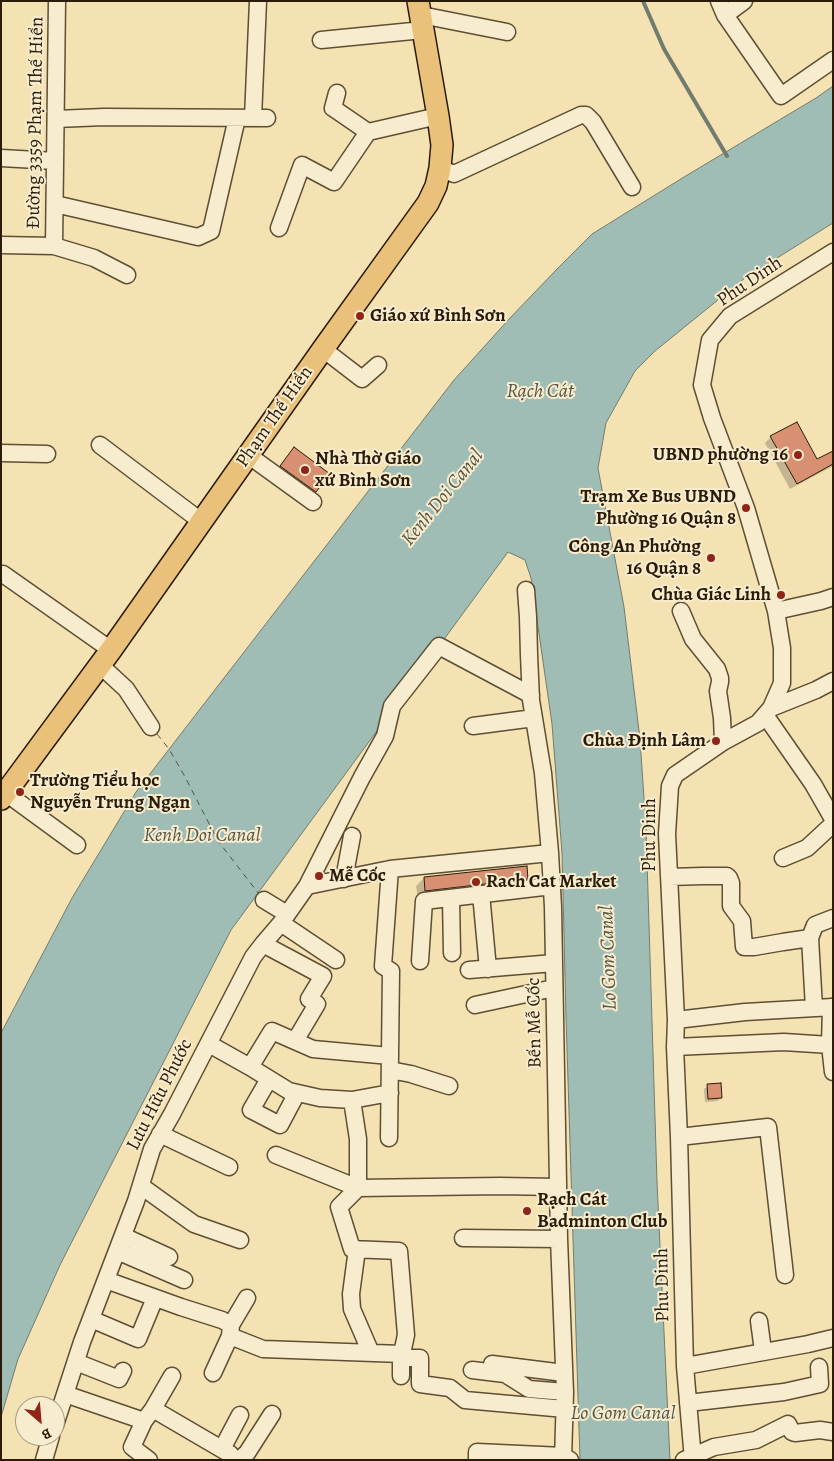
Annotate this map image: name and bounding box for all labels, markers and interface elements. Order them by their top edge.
street label: Đường 3359 Phạm Thế Hiển [23,17,49,229]
street label: Phu Dinh [713,252,787,312]
place label: Giáo xứ Bình Sơn [370,305,506,327]
marker: Giáo xứ Bình Sơn [354,310,366,322]
street label: Phạm Thế Hiển [232,362,318,472]
water label: Rạch Cát [506,380,574,404]
place label: UBND phường 16 [653,444,788,466]
water label: Kenh Doi Canal [397,445,489,551]
place label: Nhà Thờ Giáo xứ Bình Sơn [315,448,421,492]
marker: UBND phường 16 [792,449,804,461]
marker: Nhà Thờ Giáo xứ Bình Sơn [299,464,311,476]
place label: Trạm Xe Bus UBND Phường 16 Quận 8 [580,486,736,530]
marker: Trạm Xe Bus UBND Phường 16 Quận 8 [740,502,752,514]
place label: Công An Phường 16 Quận 8 [568,536,701,580]
marker: Công An Phường 16 Quận 8 [705,552,717,564]
place label: Chùa Giác Linh [651,584,771,606]
marker: Chùa Giác Linh [775,589,787,601]
place label: Chùa Định Lâm [583,730,706,752]
marker: Chùa Định Lâm [710,735,722,747]
place label: Trường Tiểu học Nguyễn Trung Ngạn [30,770,190,814]
marker: Trường Tiểu học Nguyễn Trung Ngạn [14,786,26,798]
street label: Phu Dinh [639,798,661,872]
water label: Kenh Doi Canal [144,824,260,848]
place label: Mễ Cốc [329,865,386,887]
marker: Mễ Cốc [313,870,325,882]
place label: Rach Cat Market [486,871,617,893]
marker: Rach Cat Market [470,876,482,888]
water label: Lo Gom Canal [595,905,623,1011]
street label: Bến Mễ Cốc [523,977,547,1069]
street label: Lưu Hữu Phước [122,1035,198,1155]
place label: Rạch Cát Badminton Club [537,1189,667,1233]
marker: Rạch Cát Badminton Club [521,1205,533,1217]
street label: Phu Dinh [651,1248,675,1322]
north arrow [15,1396,65,1446]
water label: Lo Gom Canal [571,1402,675,1426]
text: B [38,1423,55,1444]

